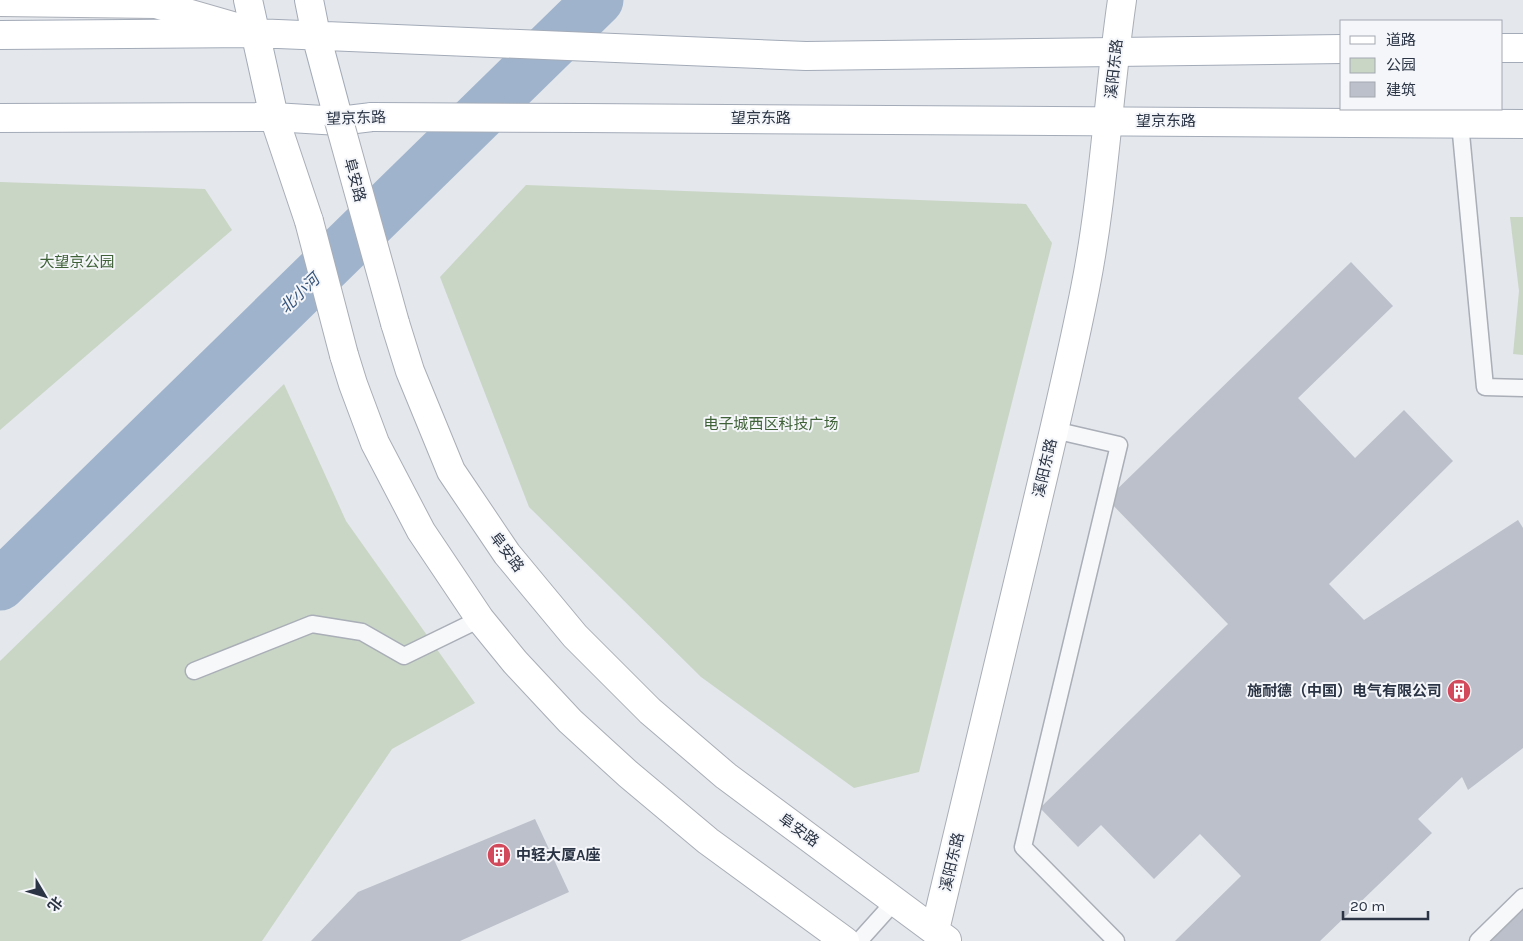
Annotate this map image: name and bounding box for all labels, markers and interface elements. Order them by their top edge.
legend [1340,20,1503,110]
text: 道路 [1386,31,1416,49]
street label: 溪阳东路 [1102,38,1126,100]
text: 公园 [1386,56,1416,74]
text: 建筑 [1386,81,1416,99]
street label: 望京东路 [326,108,386,128]
street label: 望京东路 [731,109,791,127]
street label: 望京东路 [1136,112,1196,130]
street label: 阜安路 [340,156,370,204]
park label: 大望京公园 [39,253,115,271]
water label: 北小河 [275,268,325,317]
park label: 电子城西区科技广场 [703,415,839,433]
street label: 溪阳东路 [1029,437,1061,499]
street label: 阜安路 [486,529,528,575]
building icon: 施耐德（中国）电气有限公司 [1446,678,1472,704]
place label: 施耐德（中国）电气有限公司 [1247,682,1442,700]
street label: 阜安路 [776,809,822,851]
street label: 溪阳东路 [936,831,968,893]
building icon: 中轻大厦A座 [486,842,512,868]
place label: 中轻大厦A座 [516,846,600,864]
north arrow [20,871,70,921]
scale bar [1343,888,1428,920]
text: 北 [44,893,66,914]
text: 20 m [1350,897,1385,915]

